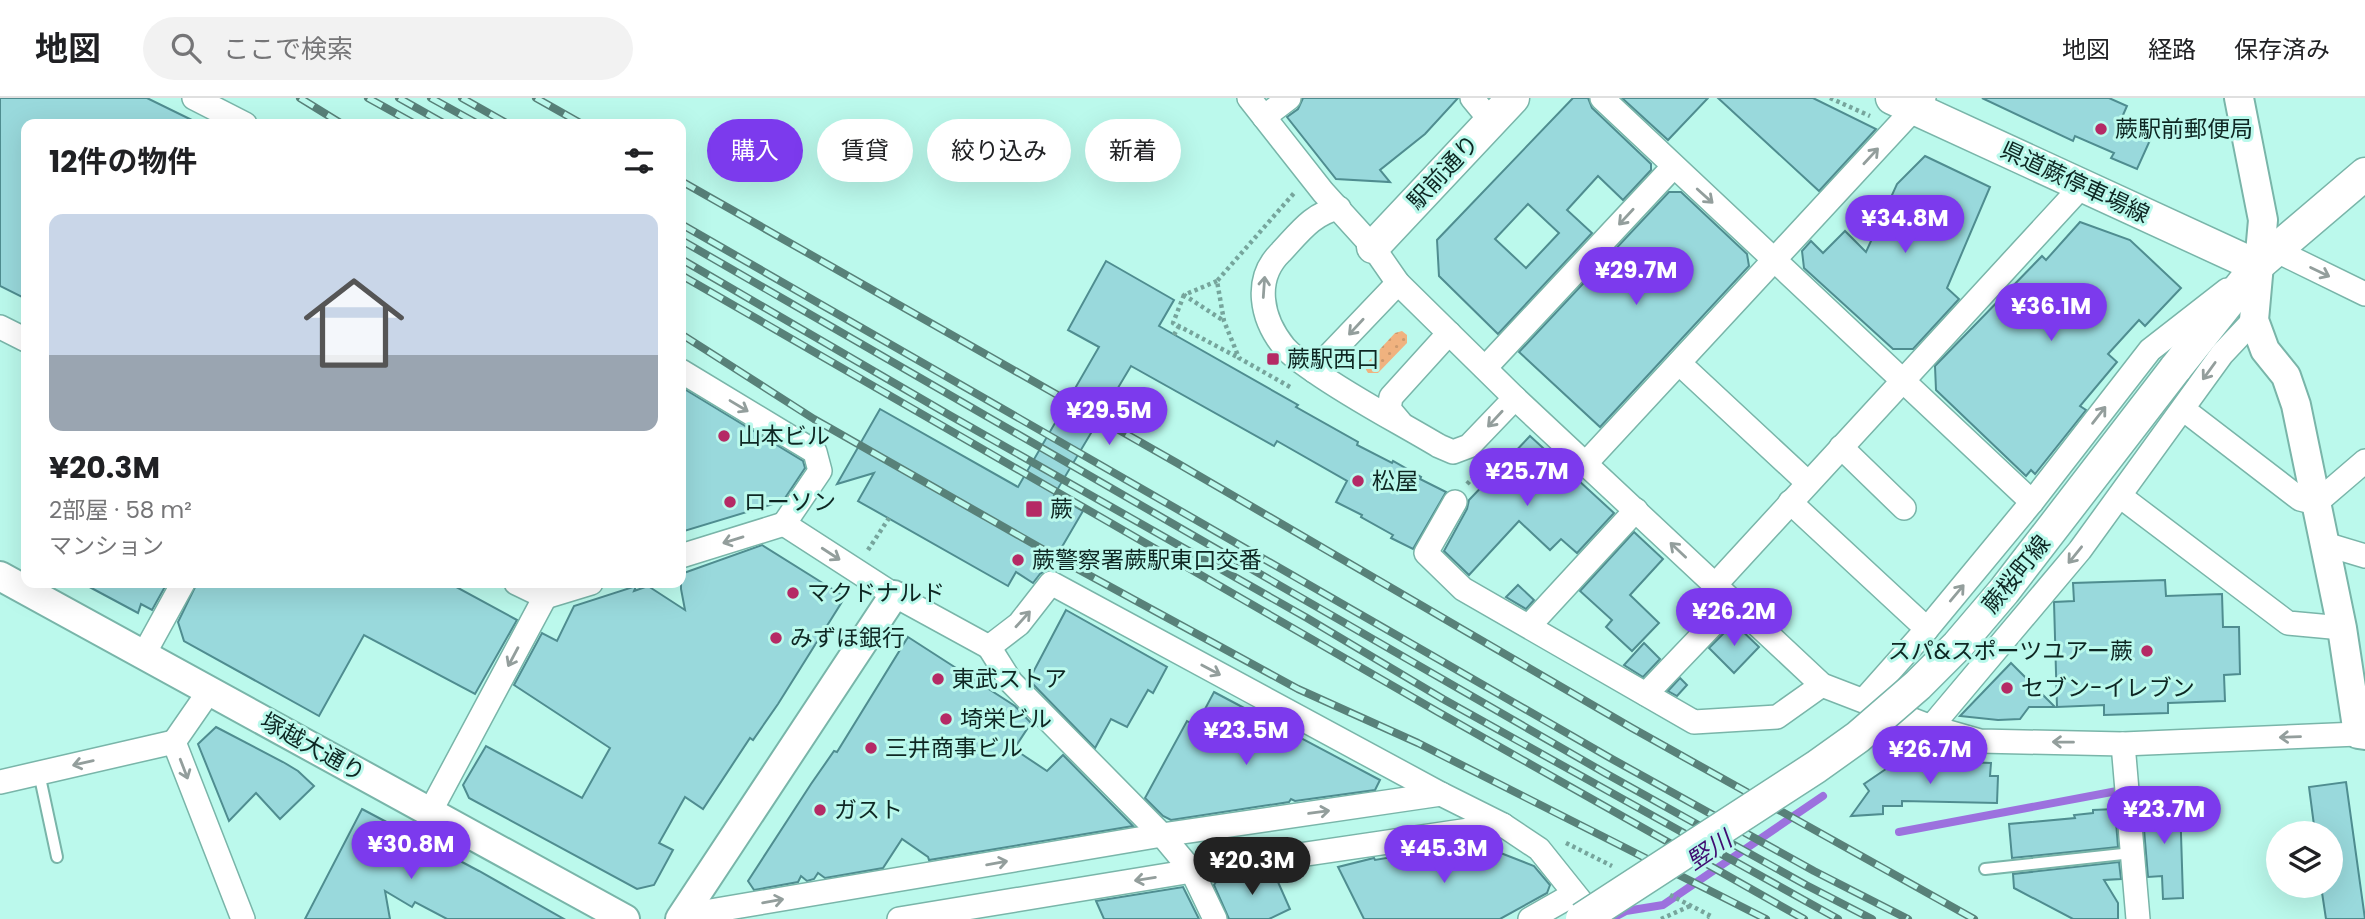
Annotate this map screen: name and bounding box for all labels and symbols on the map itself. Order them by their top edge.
place label: 蕨駅前郵便局 [2115,113,2253,145]
marker: 蕨駅前郵便局 [2093,121,2109,137]
street label: 駅前通り [1400,127,1486,217]
street label: 県道蕨停車場線 [1995,133,2155,231]
one-way arrow [1863,147,1879,165]
one-way arrow [1696,187,1713,204]
pin: ¥34.8M [1848,195,1962,255]
one-way arrow [1618,208,1634,226]
pin: ¥29.7M [1579,248,1693,307]
one-way arrow [2309,266,2330,279]
one-way arrow [1258,276,1271,299]
pin: ¥36.1M [1994,284,2108,343]
one-way arrow [1348,318,1364,336]
place label: 蕨駅西口 [1287,343,1379,375]
marker: 蕨駅西口 [1265,351,1281,367]
one-way arrow [2202,362,2217,380]
pin: ¥29.5M [1052,388,1166,447]
one-way arrow [729,400,749,414]
one-way arrow [2092,407,2107,425]
one-way arrow [1487,410,1504,427]
place label: 山本ビル [738,420,830,452]
marker: 山本ビル [716,428,732,444]
pin: ¥25.7M [1470,448,1584,508]
place label: 松屋 [1372,465,1418,497]
marker: 松屋 [1350,473,1366,489]
place label: ローソン [744,486,836,518]
place label: 蕨 [1050,493,1073,525]
marker: ローソン [722,494,738,510]
marker: 蕨 [1024,499,1044,519]
street label: 蕨桜町線 [1975,528,2057,620]
one-way arrow [722,534,744,547]
one-way arrow [1670,541,1687,558]
place label: 蕨警察署蕨駅東口交番 [1032,544,1262,576]
one-way arrow [2067,546,2083,564]
one-way arrow [821,547,840,561]
marker: 蕨警察署蕨駅東口交番 [1010,552,1026,568]
place label: マクドナルド [807,577,945,609]
one-way arrow [1949,584,1965,602]
marker: マクドナルド [785,585,801,601]
pin: ¥26.2M [1677,588,1791,648]
one-way arrow [1015,610,1031,628]
place label: みずほ銀行 [790,622,905,654]
marker: みずほ銀行 [768,630,784,646]
place label: スパ&スポーツユアー蕨 [1888,635,2133,667]
marker: スパ&スポーツユアー蕨 [2139,643,2155,659]
one-way arrow [506,647,520,667]
place label: 東武ストア [952,663,1067,695]
one-way arrow [1200,664,1221,677]
marker: 東武ストア [930,671,946,687]
place label: セブン-イレブン [2021,672,2195,704]
marker: セブン-イレブン [1999,680,2015,696]
place label: 埼栄ビル [960,703,1052,735]
street label: 塚越大通り [255,705,371,789]
pin: ¥23.5M [1189,708,1303,767]
marker: 埼栄ビル [938,711,954,727]
pin: ¥26.7M [1873,726,1987,786]
one-way arrow [2279,730,2302,743]
place label: 三井商事ビル [885,732,1023,764]
one-way arrow [2051,736,2074,749]
marker: 三井商事ビル [863,740,879,756]
one-way arrow [72,757,95,770]
one-way arrow [179,758,192,780]
pin: ¥23.7M [2107,786,2221,846]
place label: ガスト [834,794,903,826]
marker: ガスト [812,802,828,818]
one-way arrow [1307,805,1330,818]
water label: 竪川 [1680,821,1741,877]
pin: ¥30.8M [354,822,468,881]
pin: ¥45.3M [1387,826,1501,885]
pin: ¥20.3M [1195,838,1309,897]
one-way arrow [985,856,1008,869]
one-way arrow [1134,873,1157,886]
one-way arrow [761,894,784,907]

